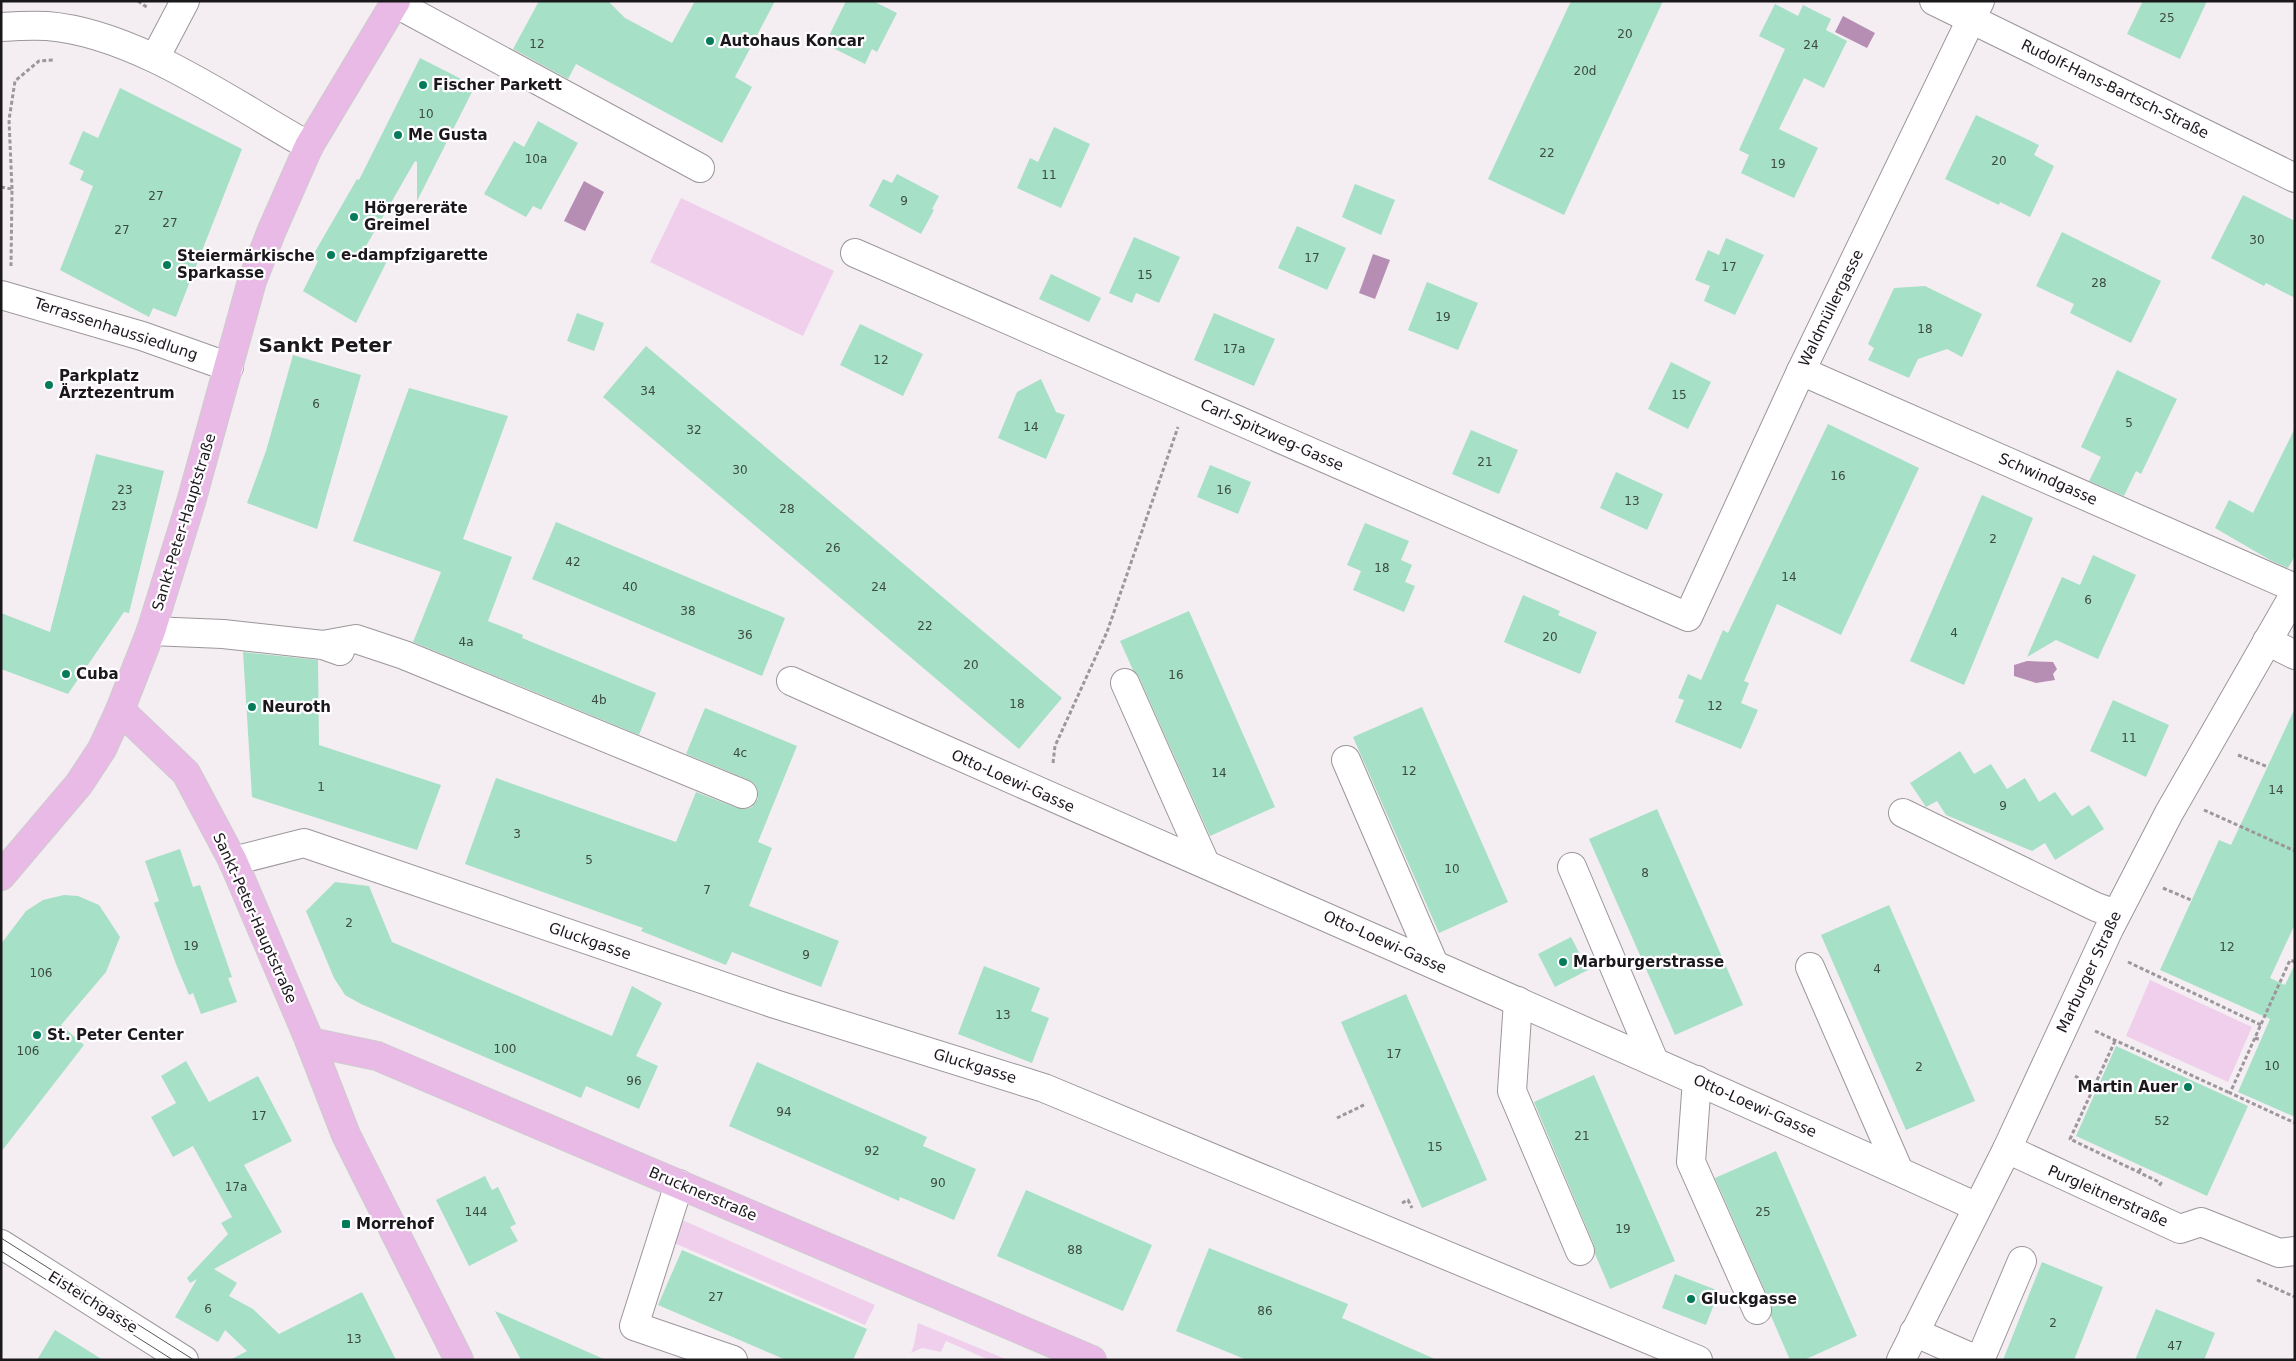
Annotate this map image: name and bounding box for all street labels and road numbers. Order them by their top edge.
street label: Rudolf-Hans-Bartsch-Straße [2018,36,2212,142]
street label: Waldmüllergasse [1795,247,1867,369]
street label: Terrassenhaussiedlung [31,294,200,364]
street label: Carl-Spitzweg-Gasse [1198,395,1346,475]
street label: Sankt-Peter-Hauptstraße [148,431,220,613]
street label: Schwindgasse [1996,449,2100,509]
street label: Otto-Loewi-Gasse [949,746,1077,816]
street label: Sankt-Peter-Hauptstraße [209,830,301,1006]
street label: Otto-Loewi-Gasse [1321,907,1449,977]
street label: Marburger Straße [2053,908,2125,1036]
street label: Gluckgasse [547,919,633,963]
street label: Gluckgasse [931,1045,1019,1087]
street label: Otto-Loewi-Gasse [1691,1071,1819,1141]
street label: Purgleitnerstraße [2045,1161,2171,1231]
street label: Brucknerstraße [646,1163,760,1225]
street label: Eisteichgasse [45,1267,141,1337]

